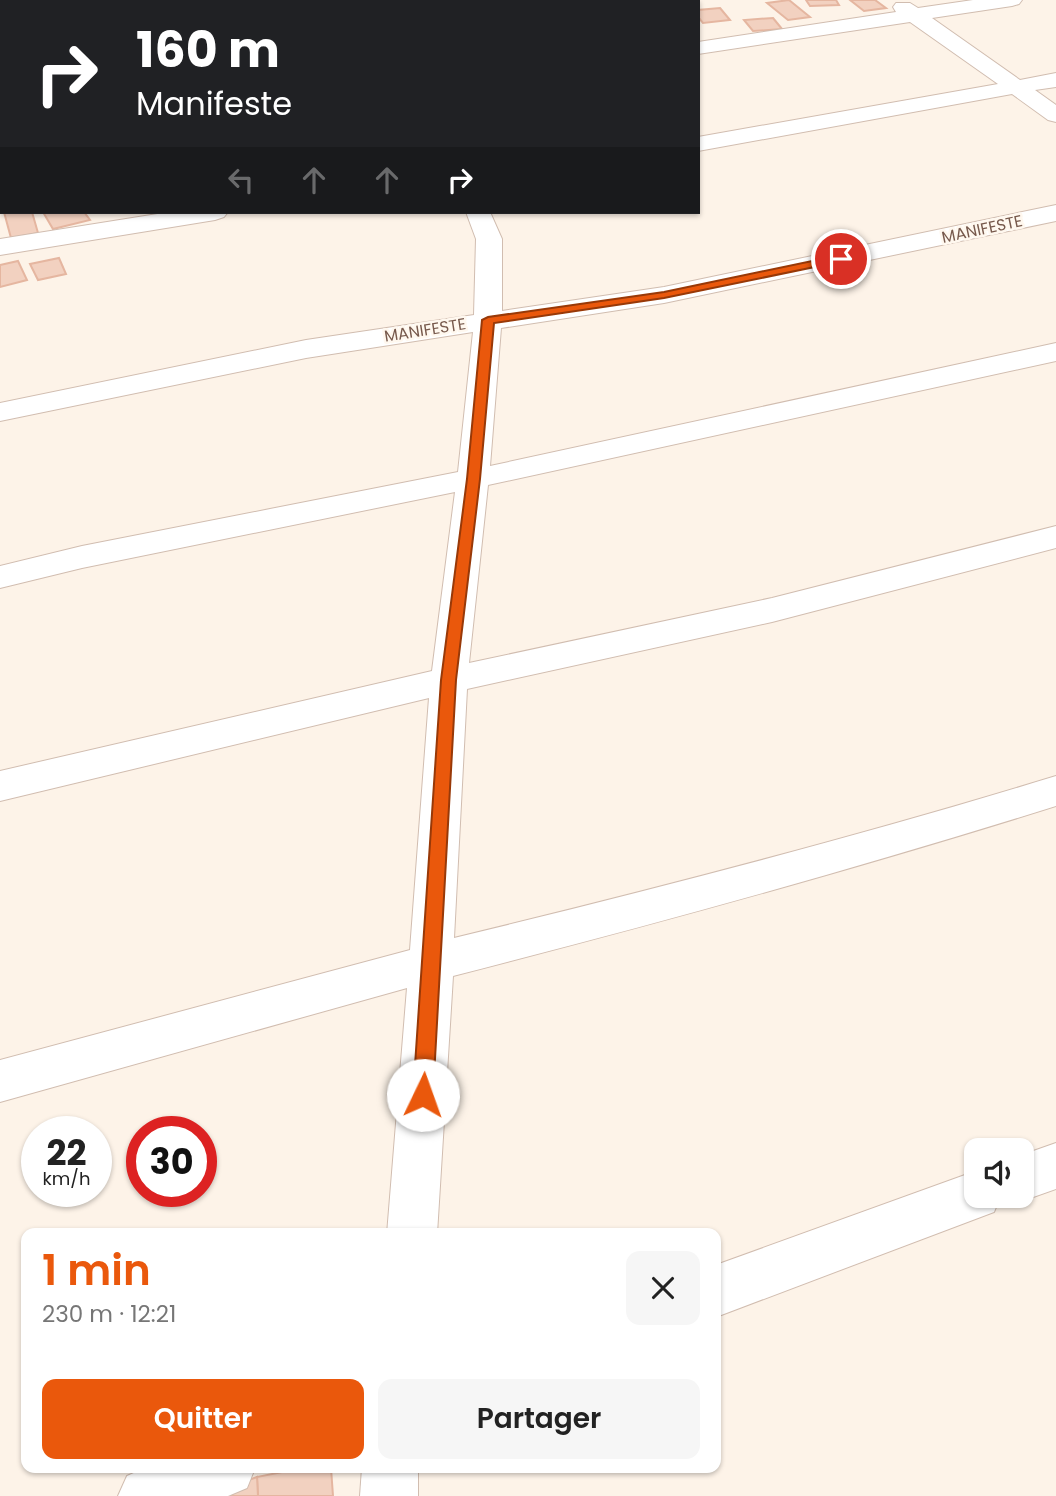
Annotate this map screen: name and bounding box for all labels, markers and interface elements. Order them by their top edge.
text: 160 m [136,16,280,84]
icon: right [21,28,112,119]
text: Manifeste [136,81,292,126]
icon: left [222,161,260,199]
icon: ahead [295,161,333,199]
icon: ahead [368,161,406,199]
icon: right [441,161,479,199]
street label: MANIFESTE [939,209,1025,249]
pin [811,229,871,289]
icon: arrive [822,240,860,278]
street label: MANIFESTE [383,312,467,348]
position arrow [386,1058,460,1132]
speed limit sign: 30 [126,1116,217,1207]
text: 22 [47,1128,86,1177]
map controls [964,1138,1034,1208]
button: sound [964,1138,1034,1208]
text: km/h [43,1166,90,1191]
text: 1 min [42,1241,151,1300]
button: close [626,1251,700,1325]
text: 230 m · 12:21 [42,1298,176,1330]
button: Quitter [42,1379,364,1459]
button: Partager [378,1379,700,1459]

